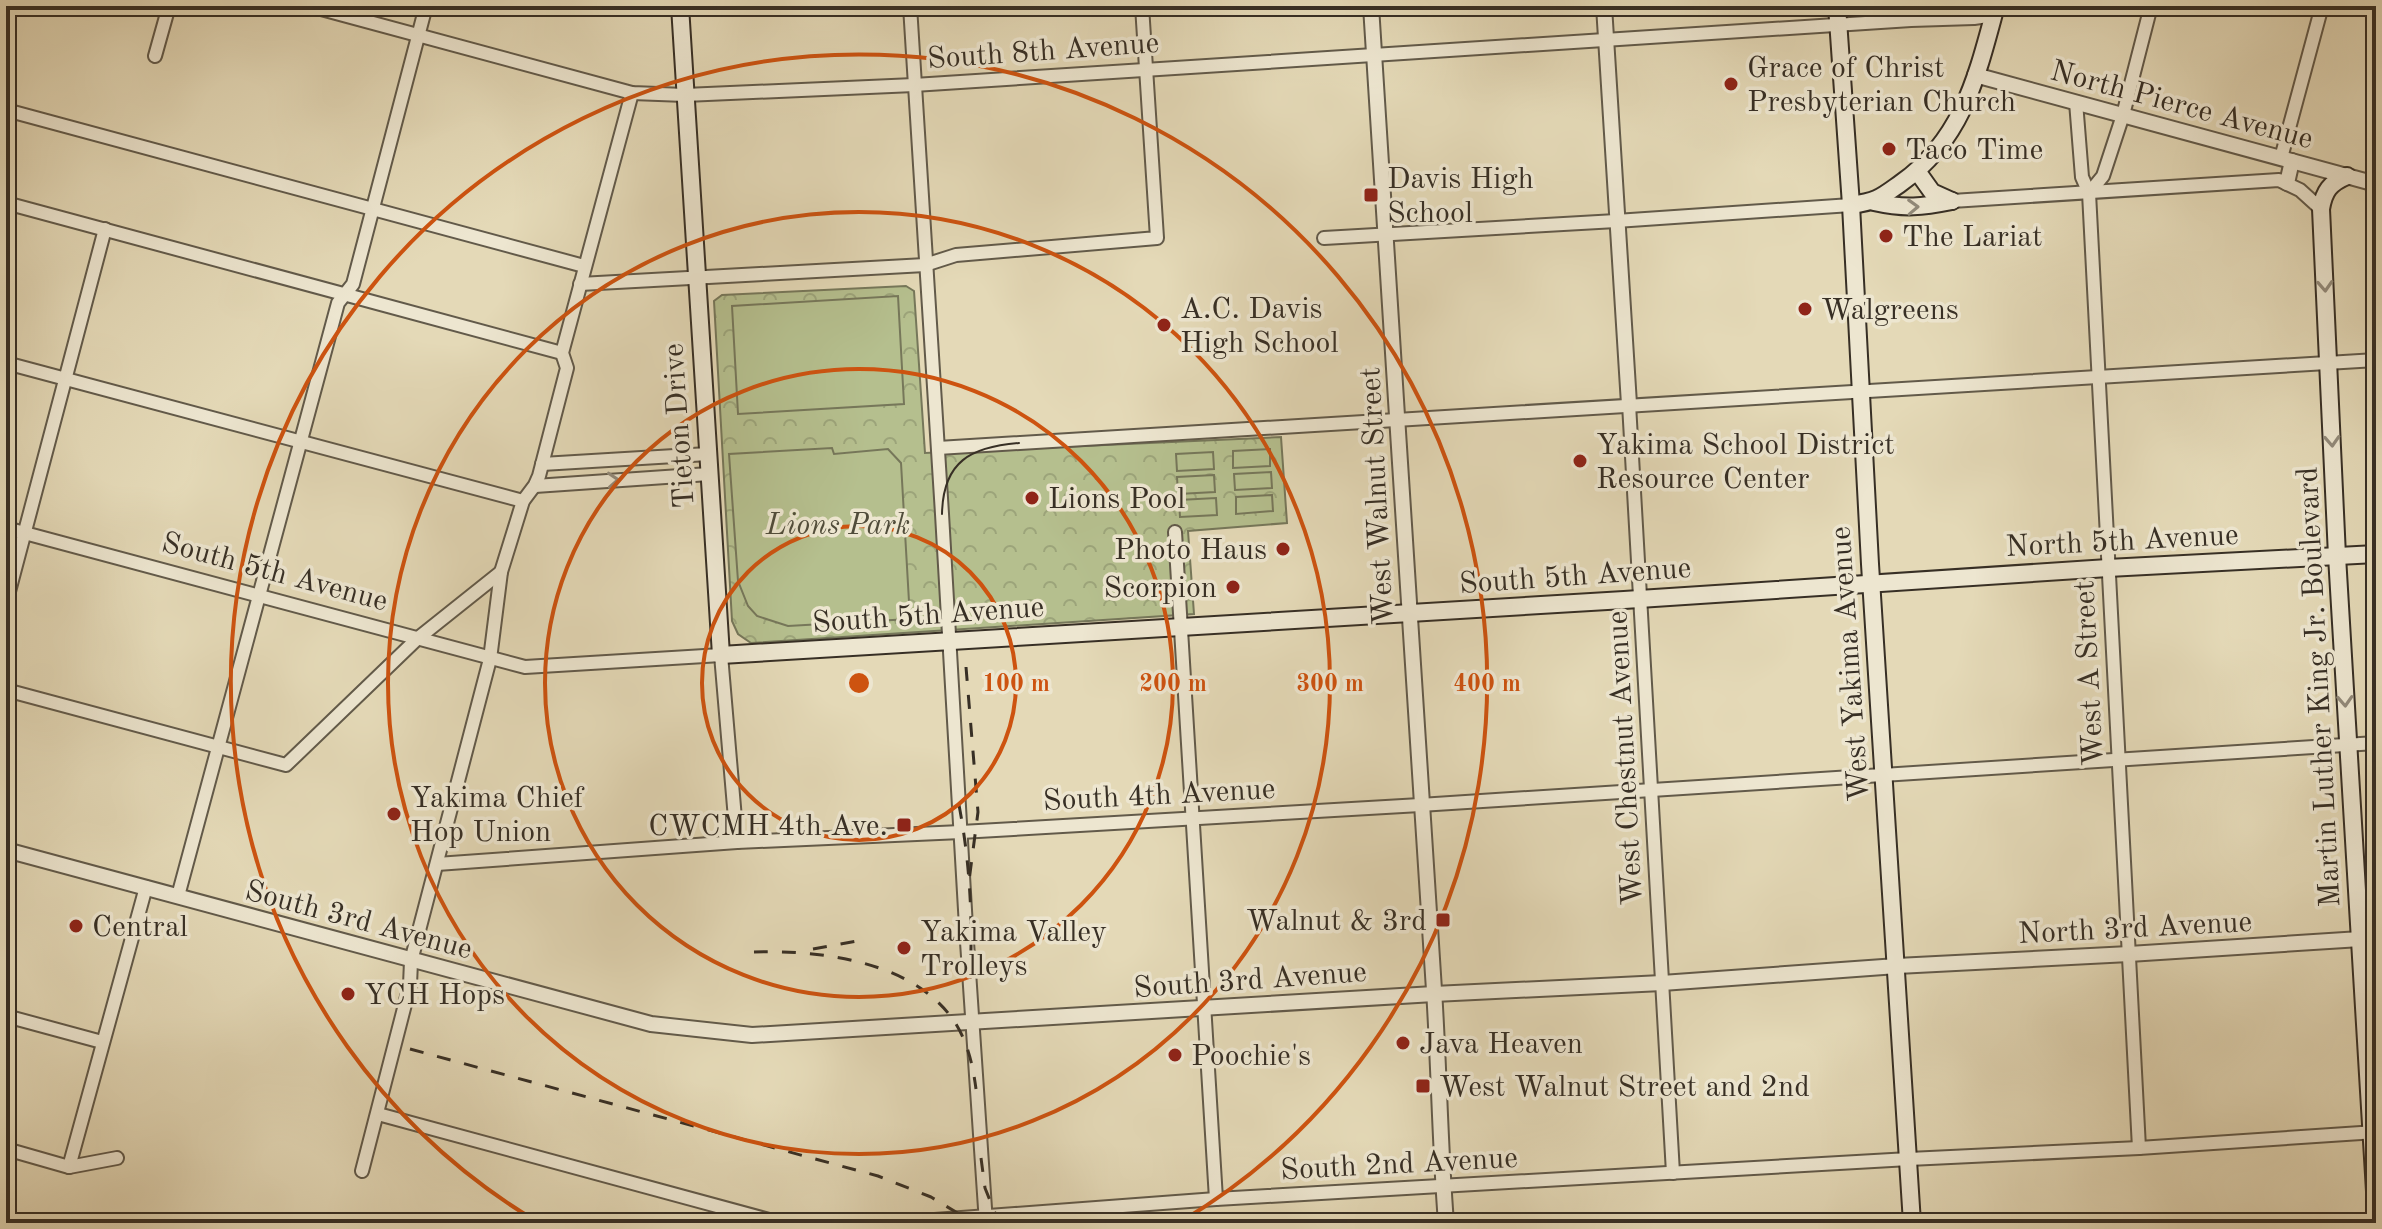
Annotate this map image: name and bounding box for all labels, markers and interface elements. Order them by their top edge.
street label: South 8th Avenue [926,29,1160,75]
place label: Grace of Christ Presbyterian Church [1747,54,2016,118]
street label: North Pierce Avenue [2047,56,2316,155]
marker: Grace of Christ Presbyterian Church [1722,75,1740,93]
place label: Taco Time [1905,136,2043,166]
marker: Taco Time [1880,140,1898,158]
place label: Davis High School [1387,165,1534,229]
marker: Davis High School [1362,186,1380,204]
one-way arrow [1907,198,1920,215]
place label: The Lariat [1902,223,2043,253]
marker: The Lariat [1877,227,1895,245]
one-way arrow [2316,280,2333,293]
place label: A.C. Davis High School [1180,295,1339,359]
place label: Walgreens [1821,296,1959,326]
marker: Walgreens [1796,300,1814,318]
marker: A.C. Davis High School [1155,316,1173,334]
street label: Tieton Drive [659,342,701,509]
street label: West Walnut Street [1356,366,1400,626]
place label: Yakima School District Resource Center [1596,431,1895,495]
one-way arrow [2323,435,2340,448]
marker: Yakima School District Resource Center [1571,452,1589,470]
street label: Martin Luther King Jr. Boulevard [2293,466,2347,908]
one-way arrow [607,472,620,489]
place label: Lions Pool [1048,485,1185,515]
marker: Lions Pool [1023,489,1041,507]
park label: Lions Park [765,511,910,541]
street label: North 5th Avenue [2005,521,2239,563]
street label: West Yakima Avenue [1826,525,1876,802]
street label: South 5th Avenue [158,528,391,618]
place label: Photo Haus [1114,536,1267,566]
marker: Photo Haus [1274,540,1292,558]
street label: South 5th Avenue [1458,554,1692,600]
place label: Scorpion [1103,574,1217,604]
marker: Scorpion [1224,578,1242,596]
street label: West A Street [2070,579,2110,766]
street label: South 5th Avenue [811,593,1045,639]
street label: West Chestnut Avenue [1603,610,1649,906]
centre of rings [845,669,873,697]
text: 100 m [982,673,1050,697]
text: 200 m [1139,673,1207,697]
text: 300 m [1296,673,1364,697]
text: 400 m [1453,673,1521,697]
one-way arrow [2336,695,2353,708]
street label: South 4th Avenue [1042,775,1276,817]
place label: Yakima Chief Hop Union [410,784,585,848]
marker: Yakima Chief Hop Union [385,805,403,823]
place label: CWCMH 4th Ave. [648,812,888,842]
marker: CWCMH 4th Ave. [895,816,913,834]
street label: South 3rd Avenue [242,876,475,966]
place label: Walnut & 3rd [1246,907,1427,937]
street label: North 3rd Avenue [2017,908,2253,950]
marker: Walnut & 3rd [1434,911,1452,929]
place label: Central [92,913,188,943]
marker: Central [67,917,85,935]
place label: Yakima Valley Trolleys [920,918,1107,982]
marker: Yakima Valley Trolleys [895,939,913,957]
street label: South 3rd Avenue [1132,958,1368,1004]
place label: YCH Hops [364,981,505,1011]
marker: YCH Hops [339,985,357,1003]
place label: Java Heaven [1419,1030,1583,1060]
marker: Java Heaven [1394,1034,1412,1052]
place label: Poochie's [1191,1042,1311,1072]
marker: Poochie's [1166,1046,1184,1064]
place label: West Walnut Street and 2nd [1439,1073,1810,1103]
marker: West Walnut Street and 2nd [1414,1077,1432,1095]
street label: South 2nd Avenue [1280,1144,1519,1186]

